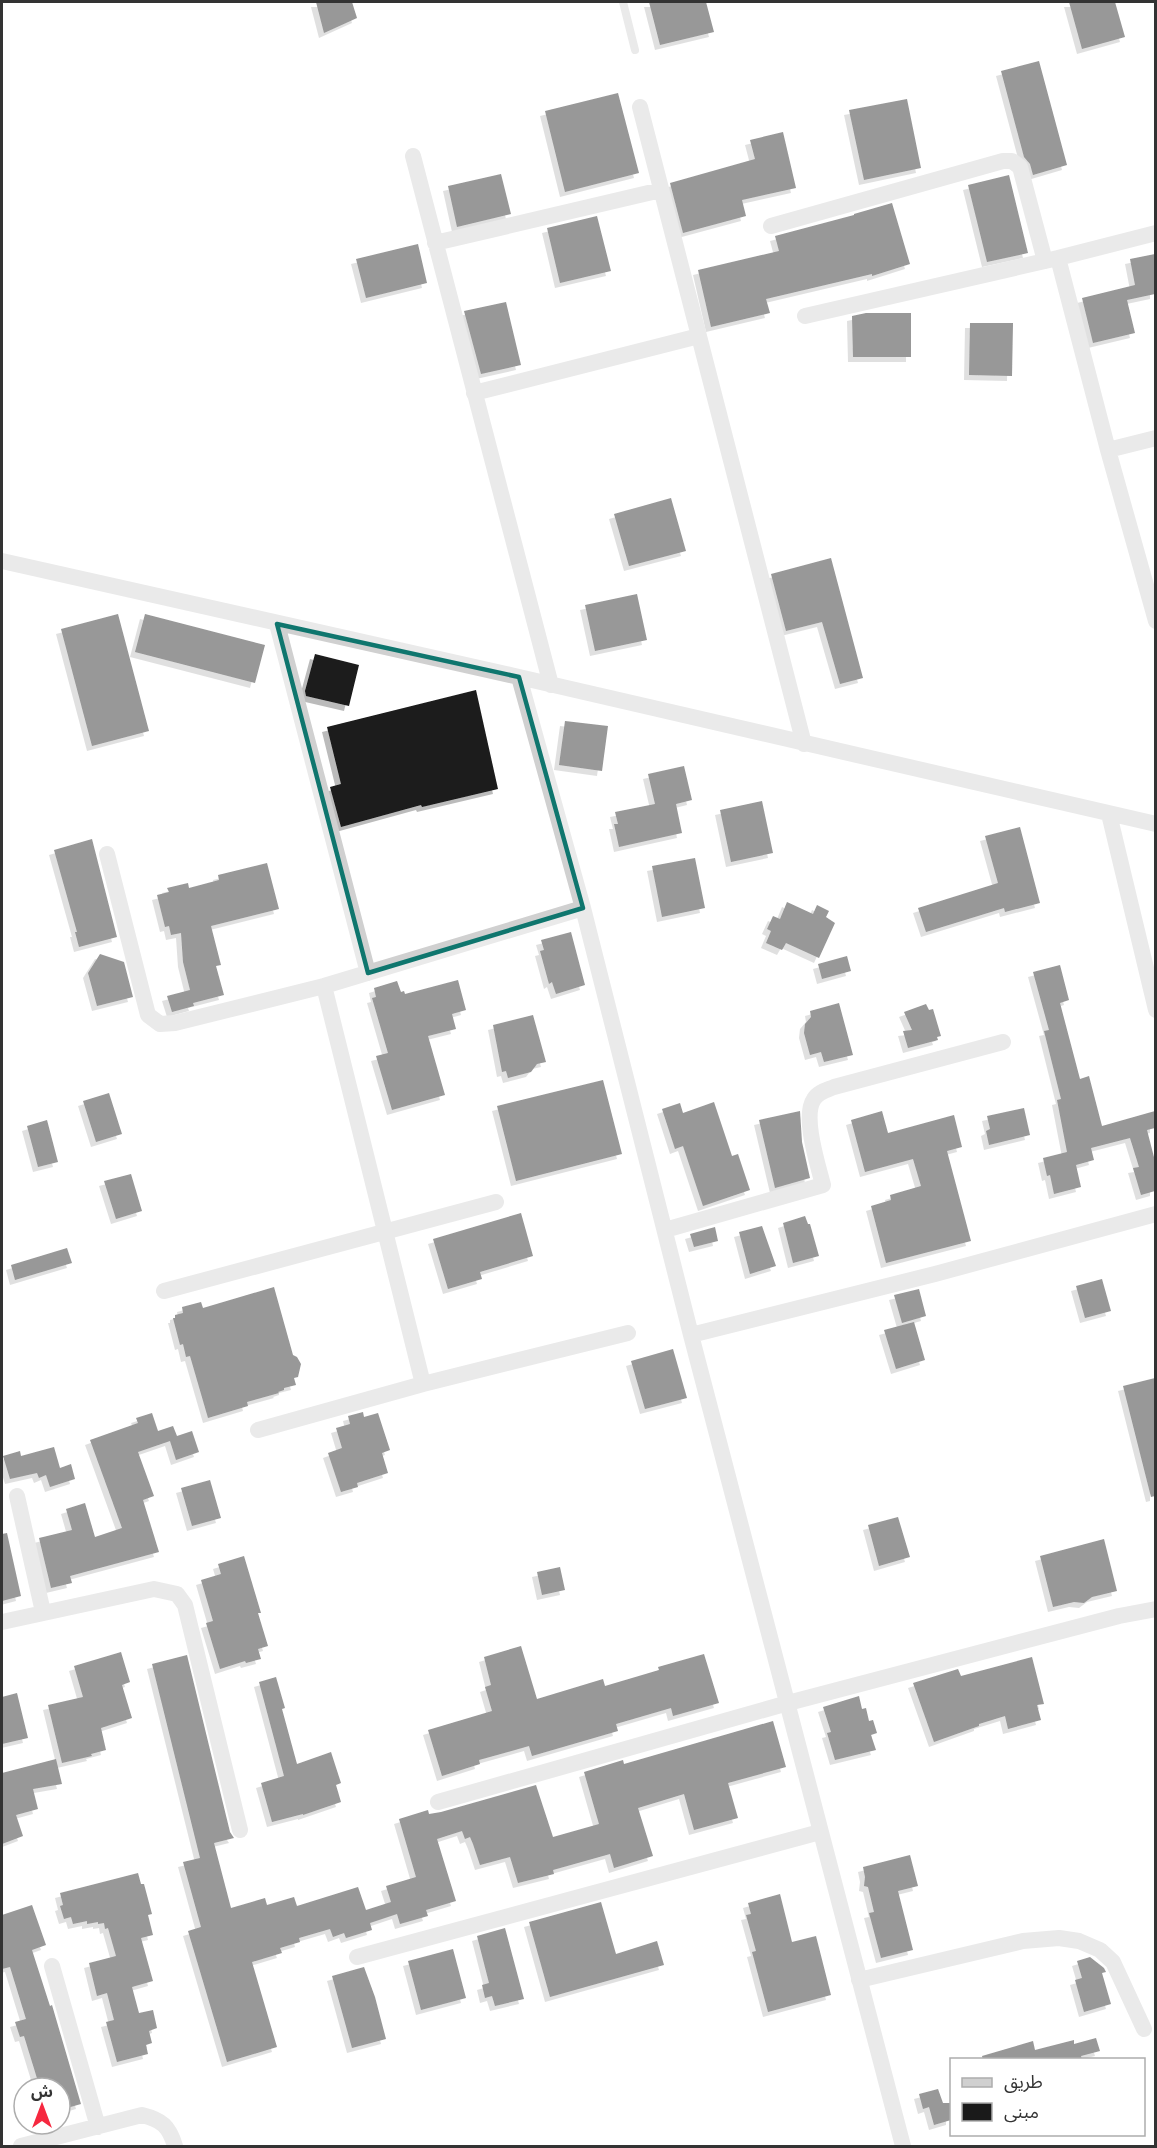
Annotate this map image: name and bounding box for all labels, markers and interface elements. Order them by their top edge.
legend [950,2058,1145,2136]
text: طريق [1004,2072,1043,2093]
north arrow [12,2076,72,2136]
text: ش [31,2083,53,2101]
text: مبنى [1004,2102,1039,2123]

